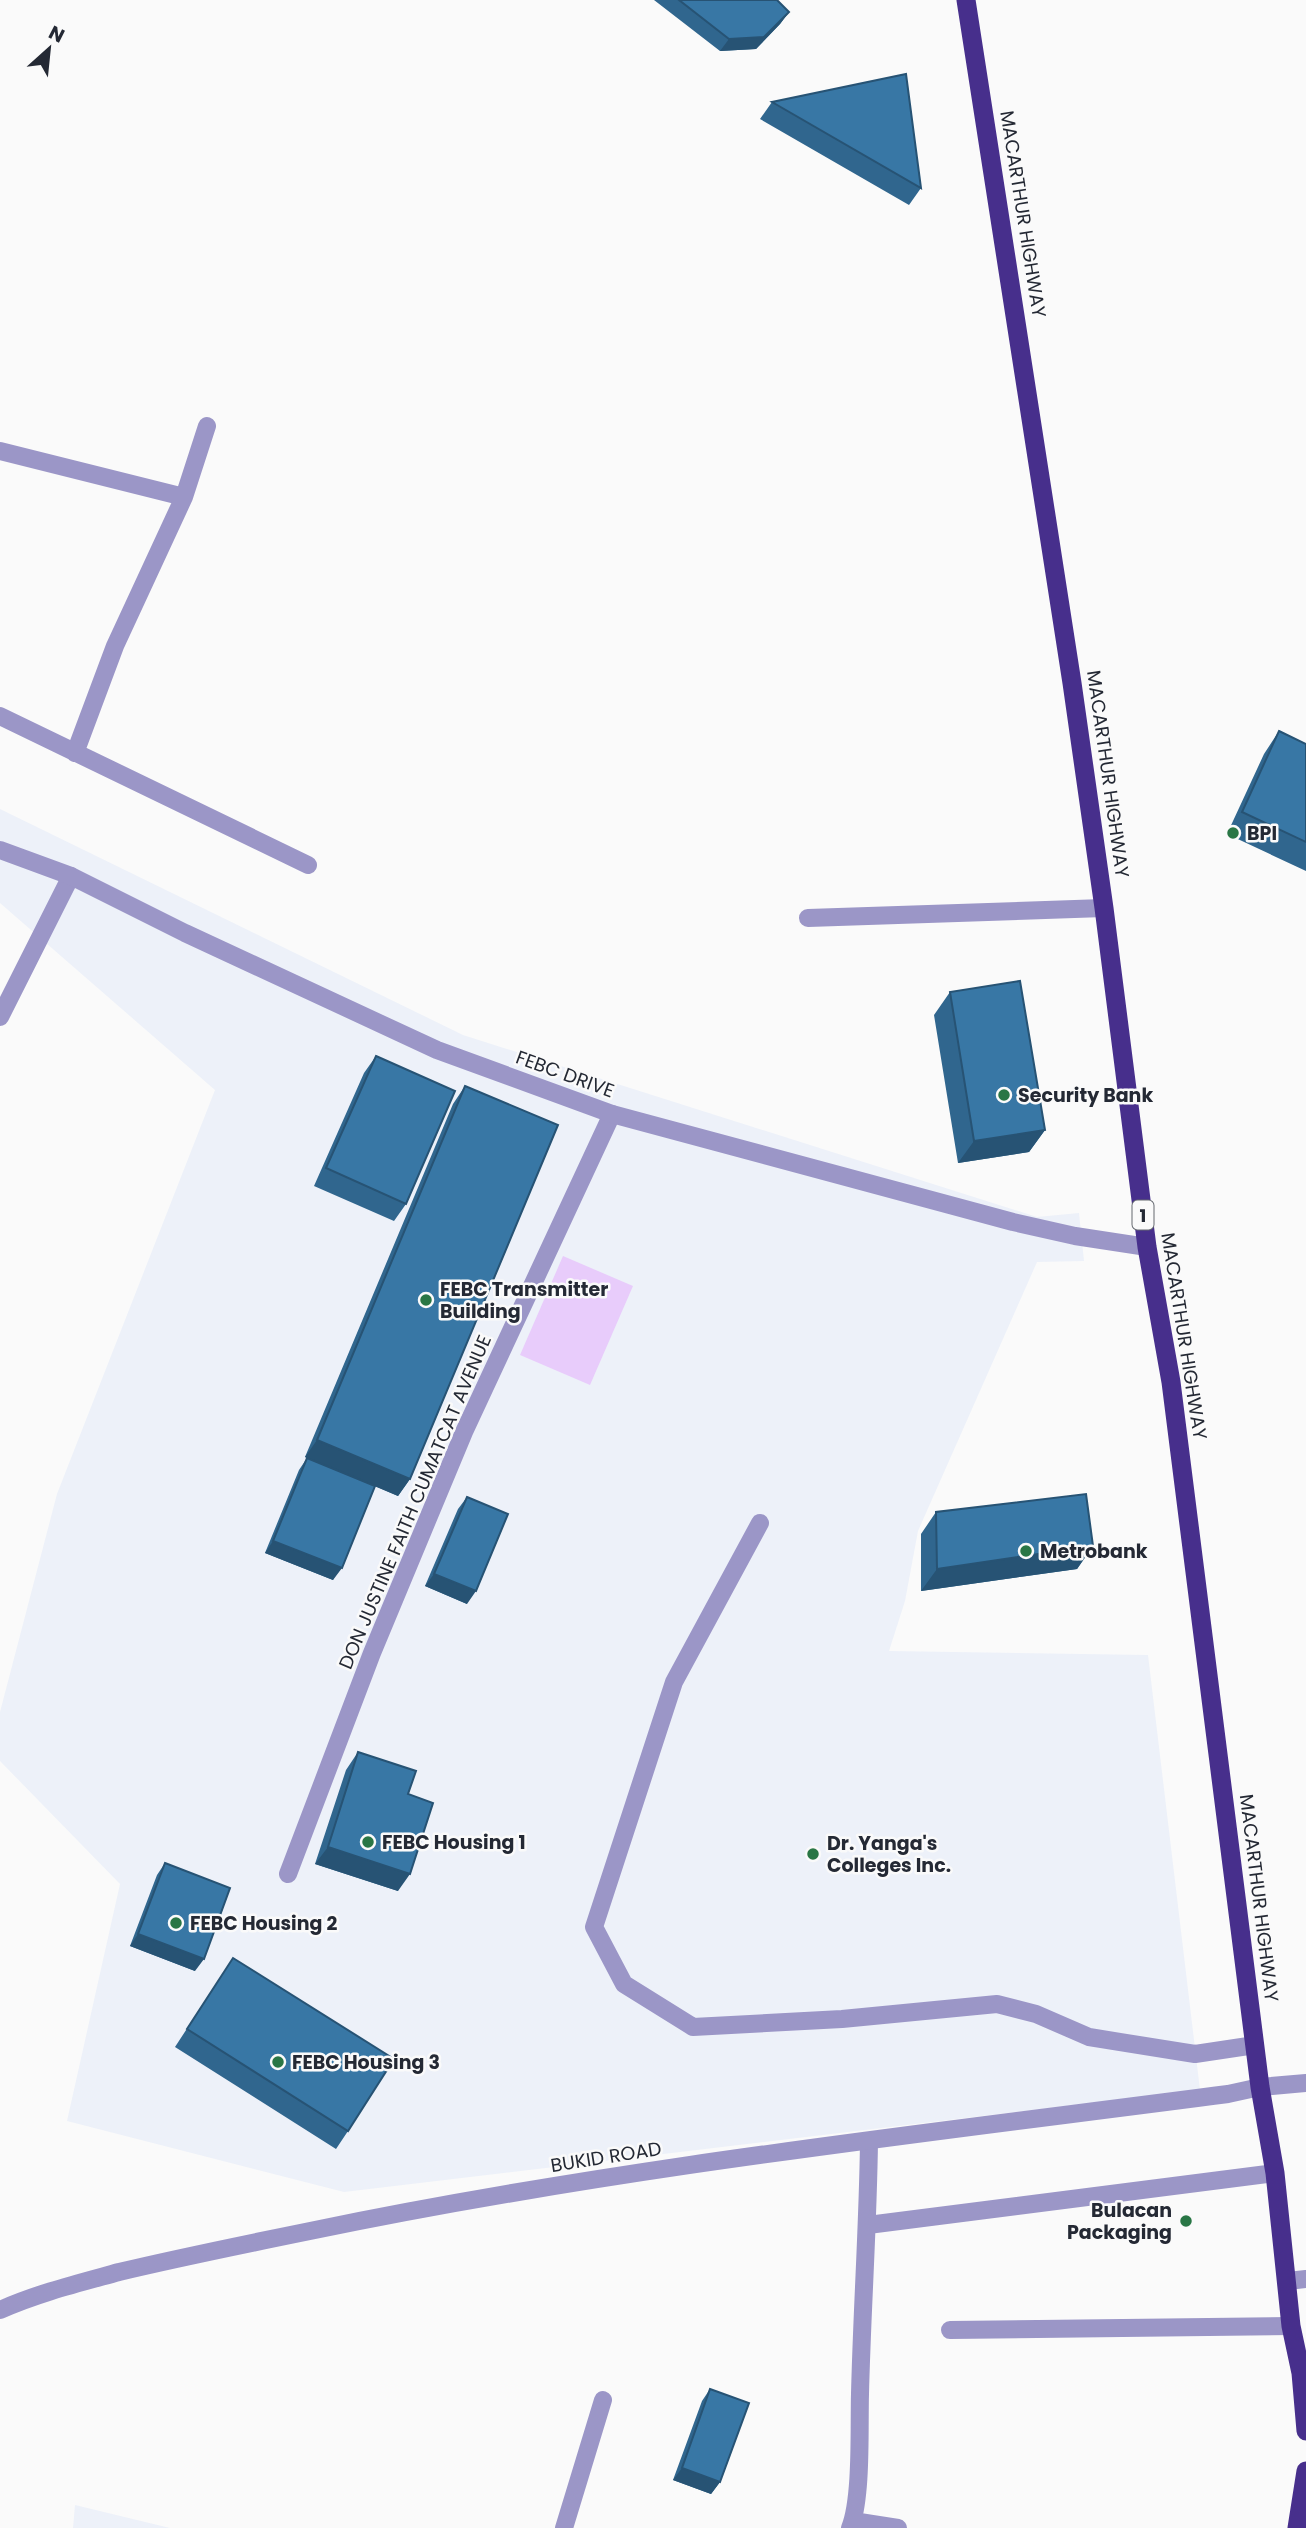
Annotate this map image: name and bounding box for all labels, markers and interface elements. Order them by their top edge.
north arrow [14,14,84,84]
text: N [44,19,69,50]
street label: MACARTHUR HIGHWAY [993,109,1053,319]
street label: MACARTHUR HIGHWAY [1080,668,1136,880]
place label: BPI [1247,820,1277,847]
marker: BPI [1225,825,1241,841]
street label: FEBC DRIVE [512,1044,618,1104]
place label: Security Bank [1018,1082,1153,1109]
marker: Security Bank [996,1087,1012,1103]
road number: 1 [1132,1200,1154,1230]
street label: MACARTHUR HIGHWAY [1154,1231,1214,1441]
place label: FEBC Transmitter Building [440,1276,608,1325]
marker: FEBC Transmitter Building [418,1292,434,1308]
street label: DON JUSTINE FAITH CUMATCAT AVENUE [332,1331,498,1673]
place label: Metrobank [1040,1538,1148,1565]
marker: Metrobank [1018,1543,1034,1559]
street label: MACARTHUR HIGHWAY [1233,1792,1285,2004]
place label: FEBC Housing 1 [382,1829,526,1856]
place label: Dr. Yanga's Colleges Inc. [827,1830,951,1879]
marker: FEBC Housing 1 [360,1834,376,1850]
marker: Dr. Yanga's Colleges Inc. [805,1846,821,1862]
place label: FEBC Housing 2 [190,1910,337,1937]
marker: FEBC Housing 2 [168,1915,184,1931]
place label: FEBC Housing 3 [292,2049,440,2076]
marker: FEBC Housing 3 [270,2054,286,2070]
street label: BUKID ROAD [549,2135,663,2179]
place label: Bulacan Packaging [1067,2197,1172,2246]
marker: Bulacan Packaging [1178,2213,1194,2229]

